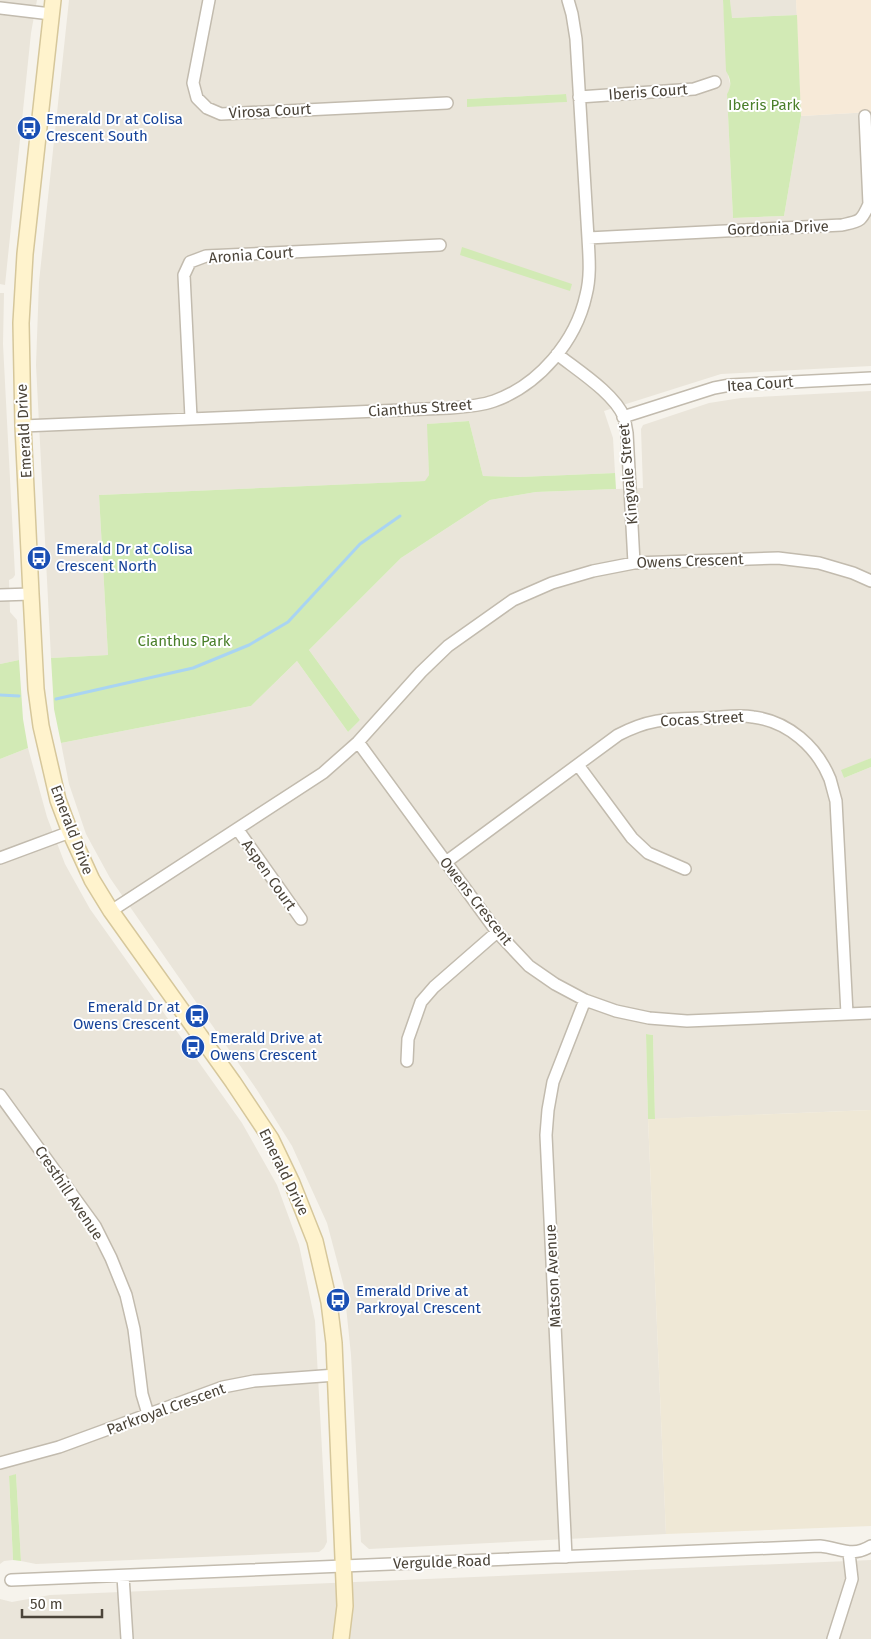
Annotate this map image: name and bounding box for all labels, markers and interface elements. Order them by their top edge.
street label: Iberis Court [608,80,689,104]
park label: Iberis Park [728,96,800,114]
street label: Virosa Court [228,100,312,122]
place label: Emerald Dr at Colisa Crescent South [46,110,183,145]
bus stop icon: Emerald Dr at Colisa Crescent South [16,115,42,141]
street label: Gordonia Drive [727,217,829,239]
street label: Aronia Court [208,243,294,267]
street label: Itea Court [726,373,794,395]
street label: Emerald Drive [13,383,35,479]
street label: Cianthus Street [367,395,473,421]
street label: Kingvale Street [615,422,641,526]
place label: Emerald Dr at Colisa Crescent North [56,540,193,575]
bus stop icon: Emerald Dr at Colisa Crescent North [26,545,52,571]
street label: Owens Crescent [636,550,744,572]
park label: Cianthus Park [137,632,231,650]
street label: Cocas Street [660,708,745,730]
street label: Emerald Drive [47,783,97,877]
street label: Aspen Court [238,836,300,914]
street label: Owens Crescent [436,853,516,949]
place label: Emerald Dr at Owens Crescent [73,998,181,1033]
bus stop icon: Emerald Dr at Owens Crescent [184,1003,210,1029]
place label: Emerald Drive at Owens Crescent [210,1029,323,1064]
bus stop icon: Emerald Drive at Owens Crescent [180,1034,206,1060]
street label: Emerald Drive [255,1126,313,1218]
street label: Cresthill Avenue [31,1142,107,1244]
street label: Matson Avenue [541,1224,565,1328]
place label: Emerald Drive at Parkroyal Crescent [356,1282,482,1317]
bus stop icon: Emerald Drive at Parkroyal Crescent [325,1287,351,1313]
street label: Parkroyal Crescent [104,1379,228,1439]
street label: Vergulde Road [393,1551,491,1573]
scale bar [22,1586,102,1618]
text: 50 m [30,1595,63,1613]

